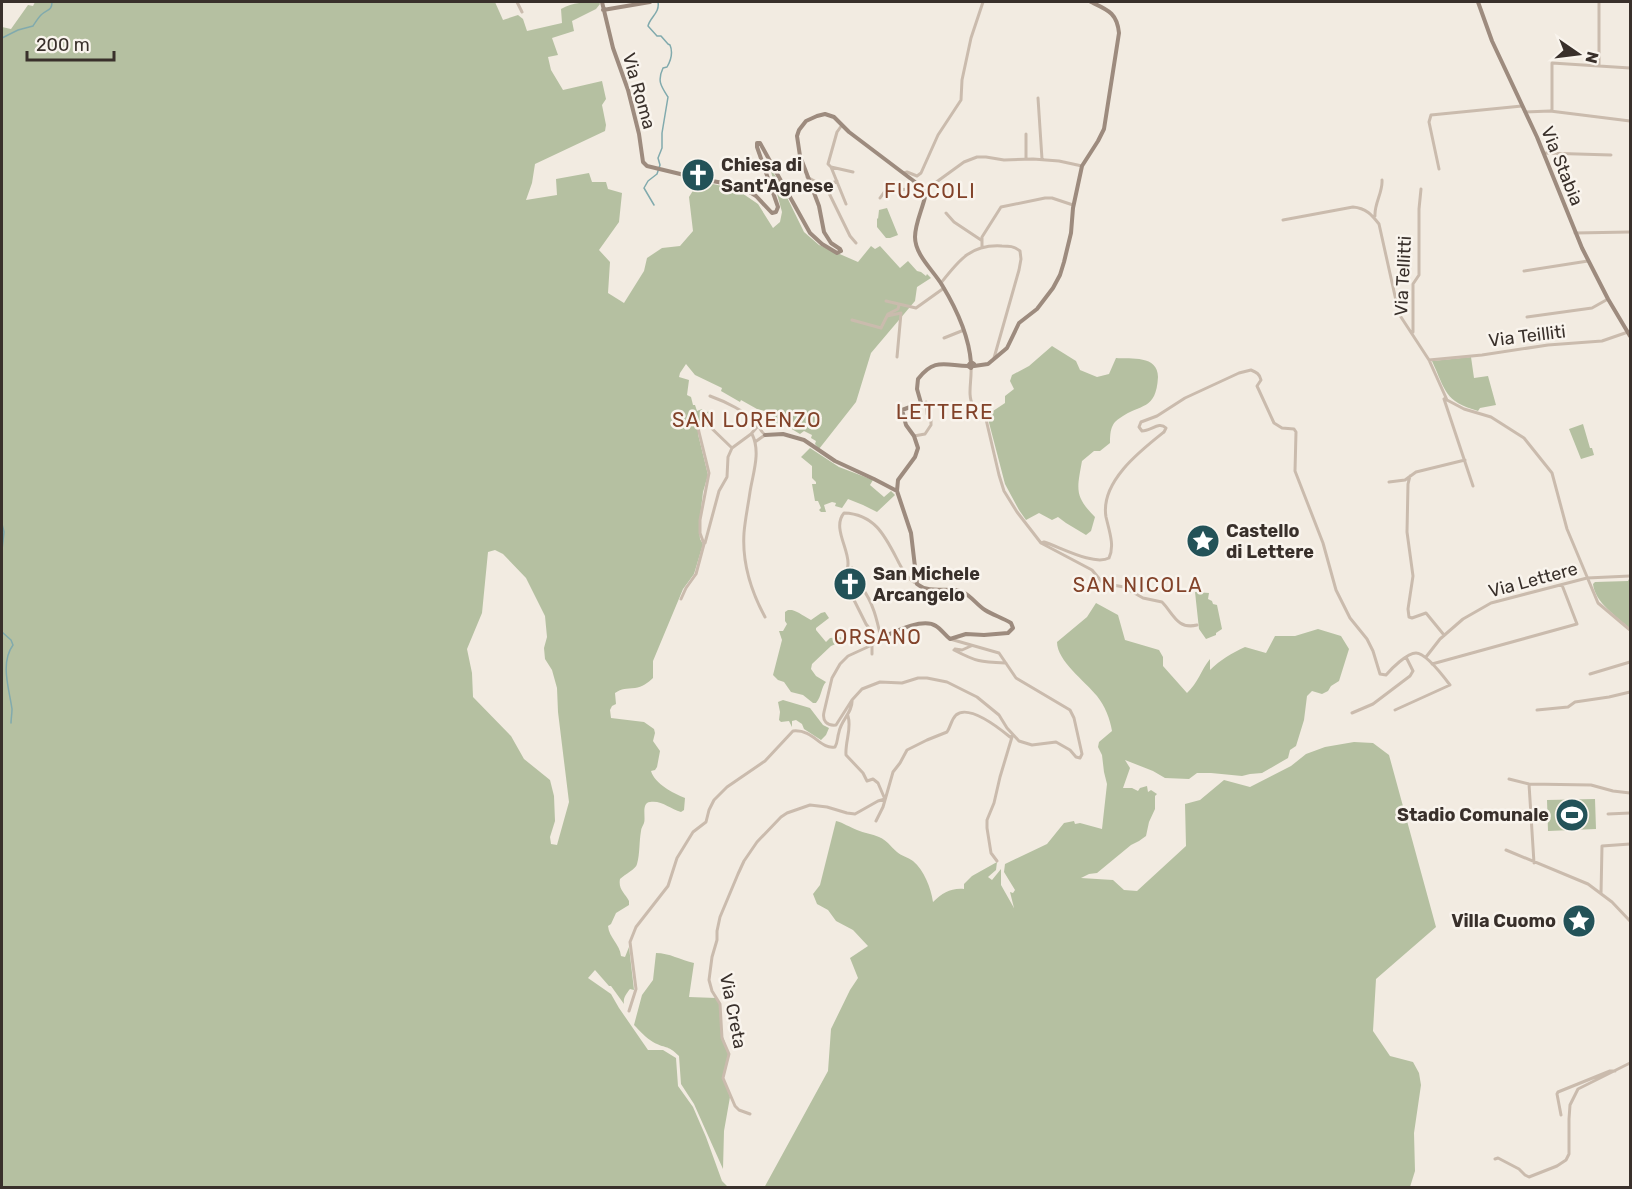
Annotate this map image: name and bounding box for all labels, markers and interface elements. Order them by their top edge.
scale bar [27,24,114,62]
north arrow [1548,24,1608,84]
text: 200 m [36,34,90,56]
street label: Via Roma [618,50,660,132]
text: N [1581,50,1603,65]
street label: Via Stabia [1536,123,1588,209]
place label: Chiesa di Sant'Agnese [721,154,834,197]
church icon: Chiesa di Sant'Agnese [680,157,716,193]
district label: FUSCOLI [884,179,976,203]
street label: Via Tellitti [1390,235,1416,317]
street label: Via Teilliti [1487,320,1567,352]
district label: LETTERE [896,399,994,424]
district label: SAN LORENZO [672,408,822,432]
place label: Castello di Lettere [1226,520,1314,563]
place icon: Castello di Lettere [1185,523,1221,559]
street label: Via Lettere [1486,558,1580,602]
place label: San Michele Arcangelo [873,563,980,606]
church icon: San Michele Arcangelo [832,566,868,602]
district label: SAN NICOLA [1073,573,1203,597]
district label: ORSANO [834,625,922,649]
sports icon: Stadio Comunale [1554,797,1590,833]
place label: Stadio Comunale [1397,804,1549,826]
place icon: Villa Cuomo [1561,903,1597,939]
place label: Villa Cuomo [1451,910,1556,932]
street label: Via Creta [715,972,751,1050]

